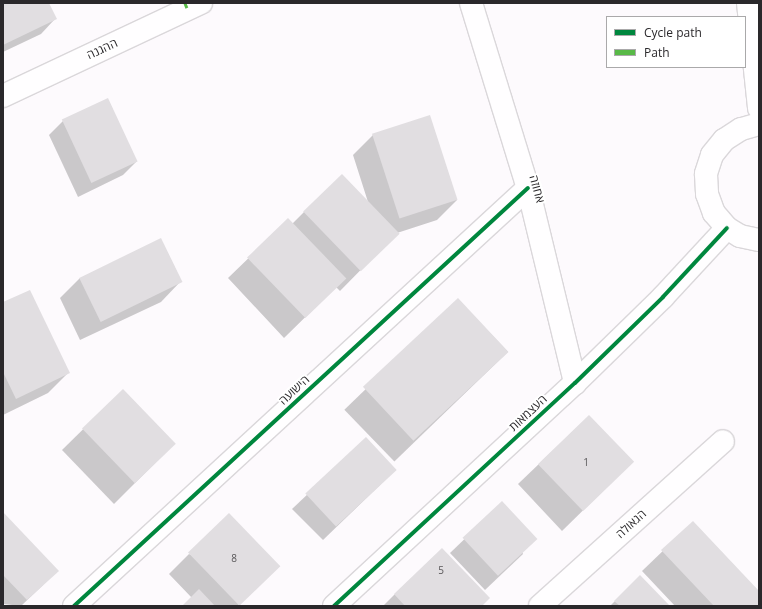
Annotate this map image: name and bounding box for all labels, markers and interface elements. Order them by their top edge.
legend [606,16,746,68]
text: Cycle path [644,24,702,41]
street label: ההגנה [84,36,120,62]
text: Path [644,44,670,61]
street label: אחוזה [526,173,548,205]
street label: הישועה [276,372,312,408]
street label: העצמאות [506,392,550,434]
house number: 1 [583,457,589,469]
street label: הגאולה [613,507,649,541]
house number: 8 [231,553,237,565]
house number: 5 [438,565,444,577]

